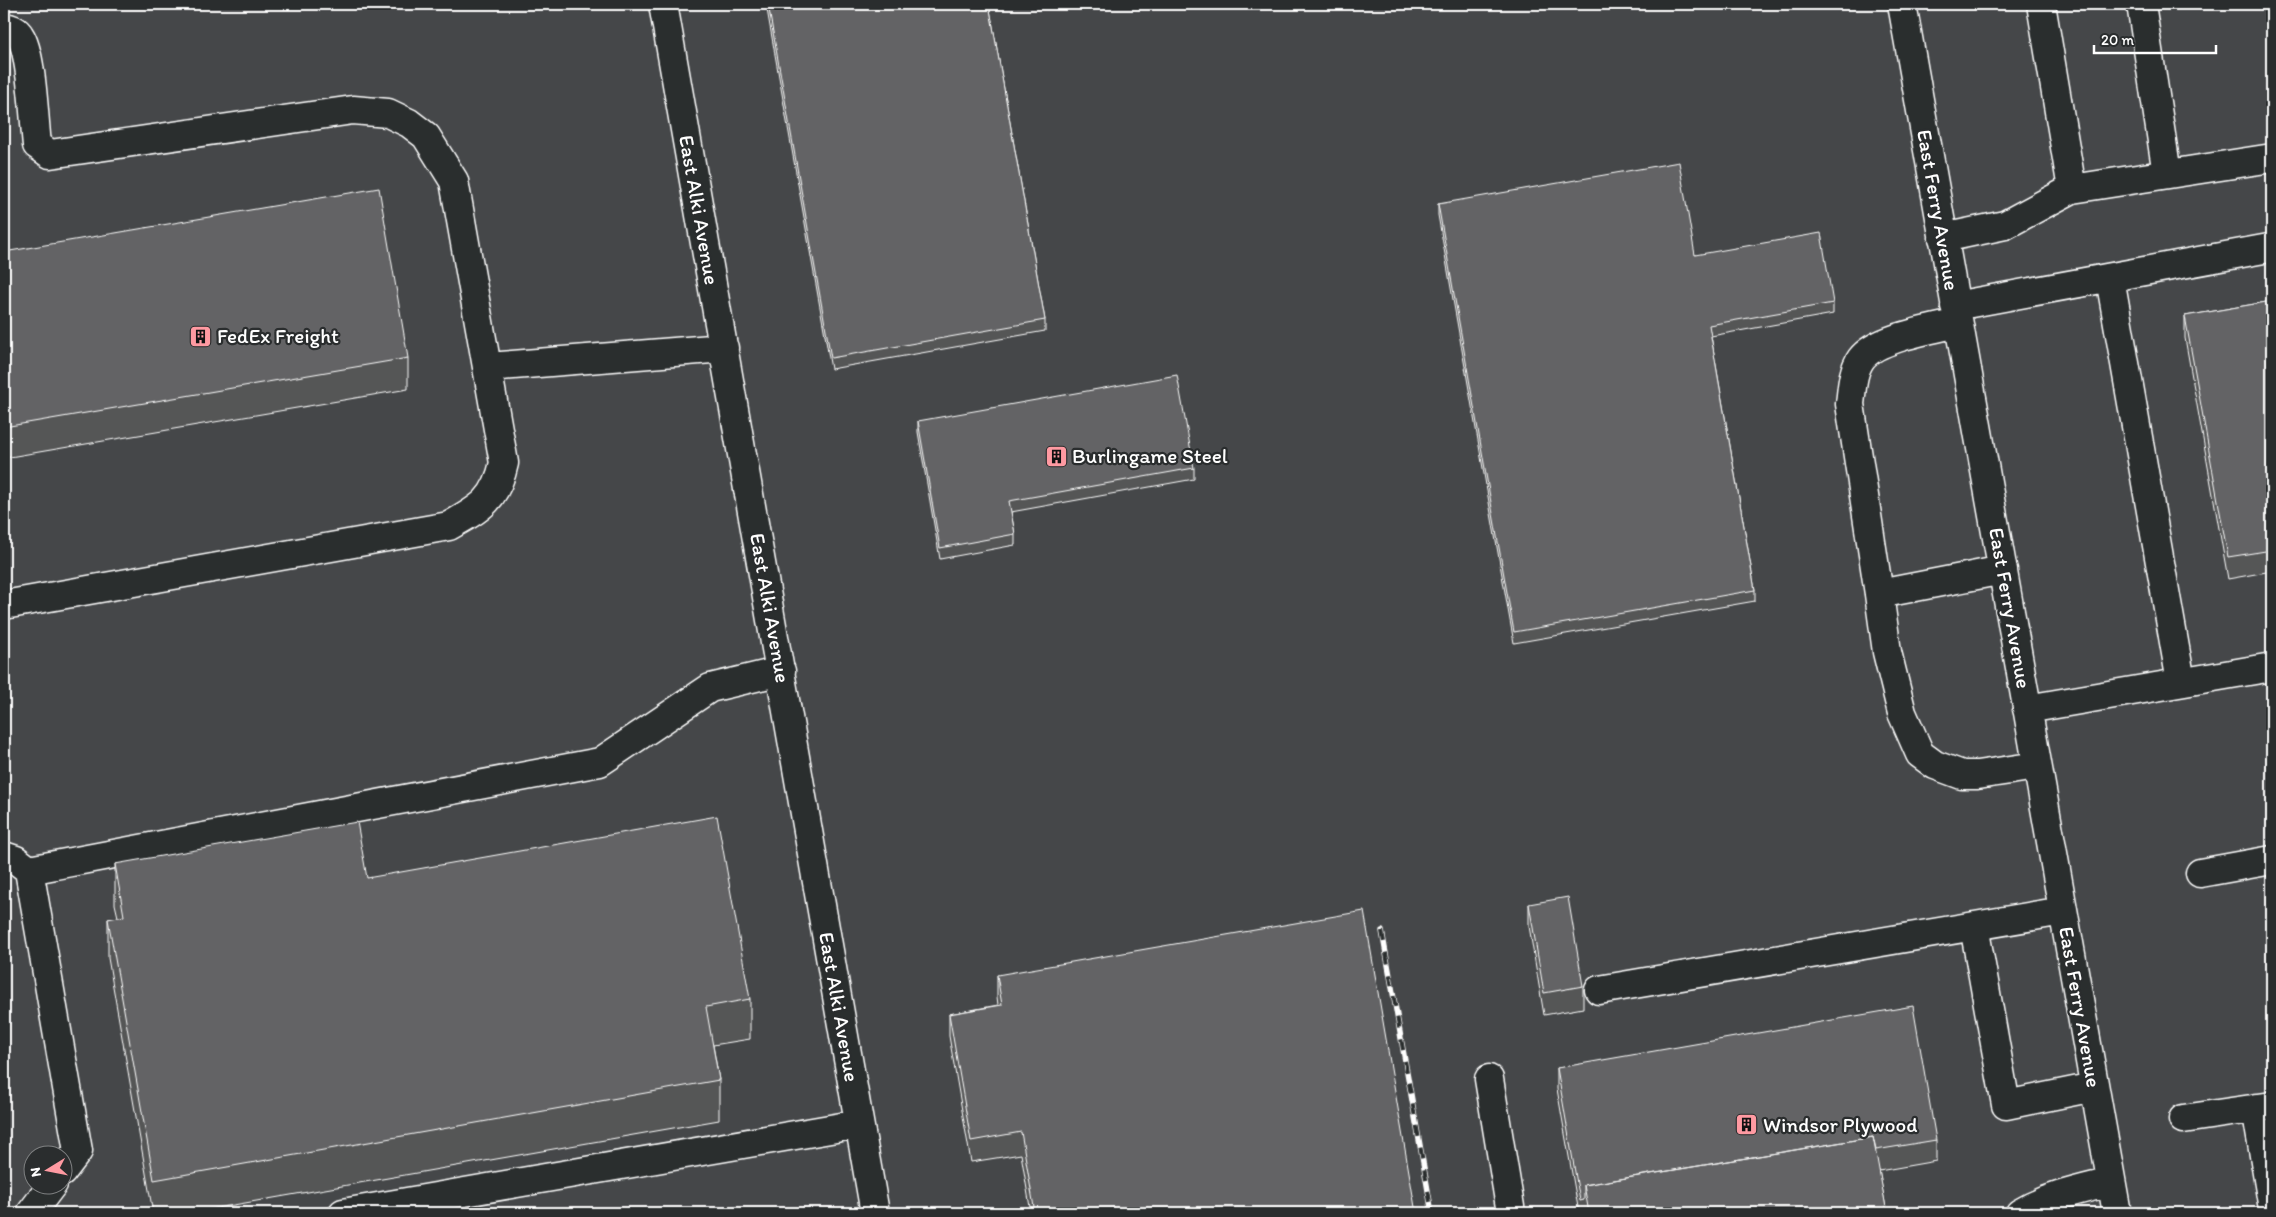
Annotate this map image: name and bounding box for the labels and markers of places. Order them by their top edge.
place label: FedEx Freight [217,323,339,348]
building icon: FedEx Freight [189,324,213,348]
place label: Burlingame Steel [1072,443,1228,468]
building icon: Burlingame Steel [1044,444,1068,468]
place label: Windsor Plywood [1763,1112,1917,1137]
building icon: Windsor Plywood [1735,1113,1759,1137]

